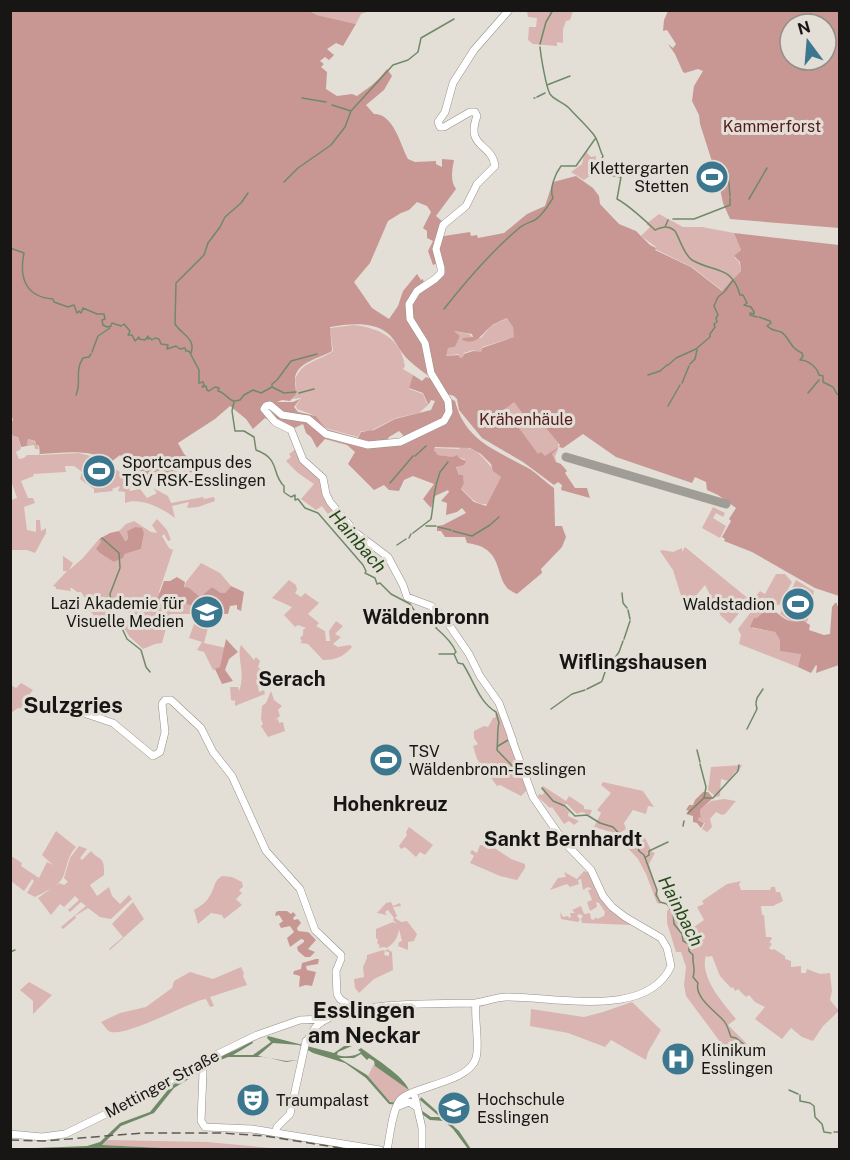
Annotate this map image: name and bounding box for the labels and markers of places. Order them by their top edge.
place label: Klettergarten Stetten [590,159,689,196]
sports icon: Klettergarten Stetten [694,159,730,195]
sports icon: Sportcampus des TSV RSK-Esslingen [81,453,117,489]
place label: Sportcampus des TSV RSK-Esslingen [122,453,266,490]
sports icon: Waldstadion [780,586,816,622]
place label: Lazi Akademie für Visuelle Medien [50,594,184,631]
school or university icon: Lazi Akademie für Visuelle Medien [189,594,225,630]
place label: Waldstadion [683,595,775,614]
sports icon: TSV Wäldenbronn-Esslingen [368,742,404,778]
place label: TSV Wäldenbronn-Esslingen [409,742,586,779]
hospital icon: Klinikum Esslingen [660,1041,696,1077]
place label: Klinikum Esslingen [701,1041,773,1078]
theatre icon: Traumpalast [235,1082,271,1118]
school or university icon: Hochschule Esslingen [436,1090,472,1126]
place label: Hochschule Esslingen [477,1090,565,1127]
place label: Traumpalast [276,1091,369,1110]

